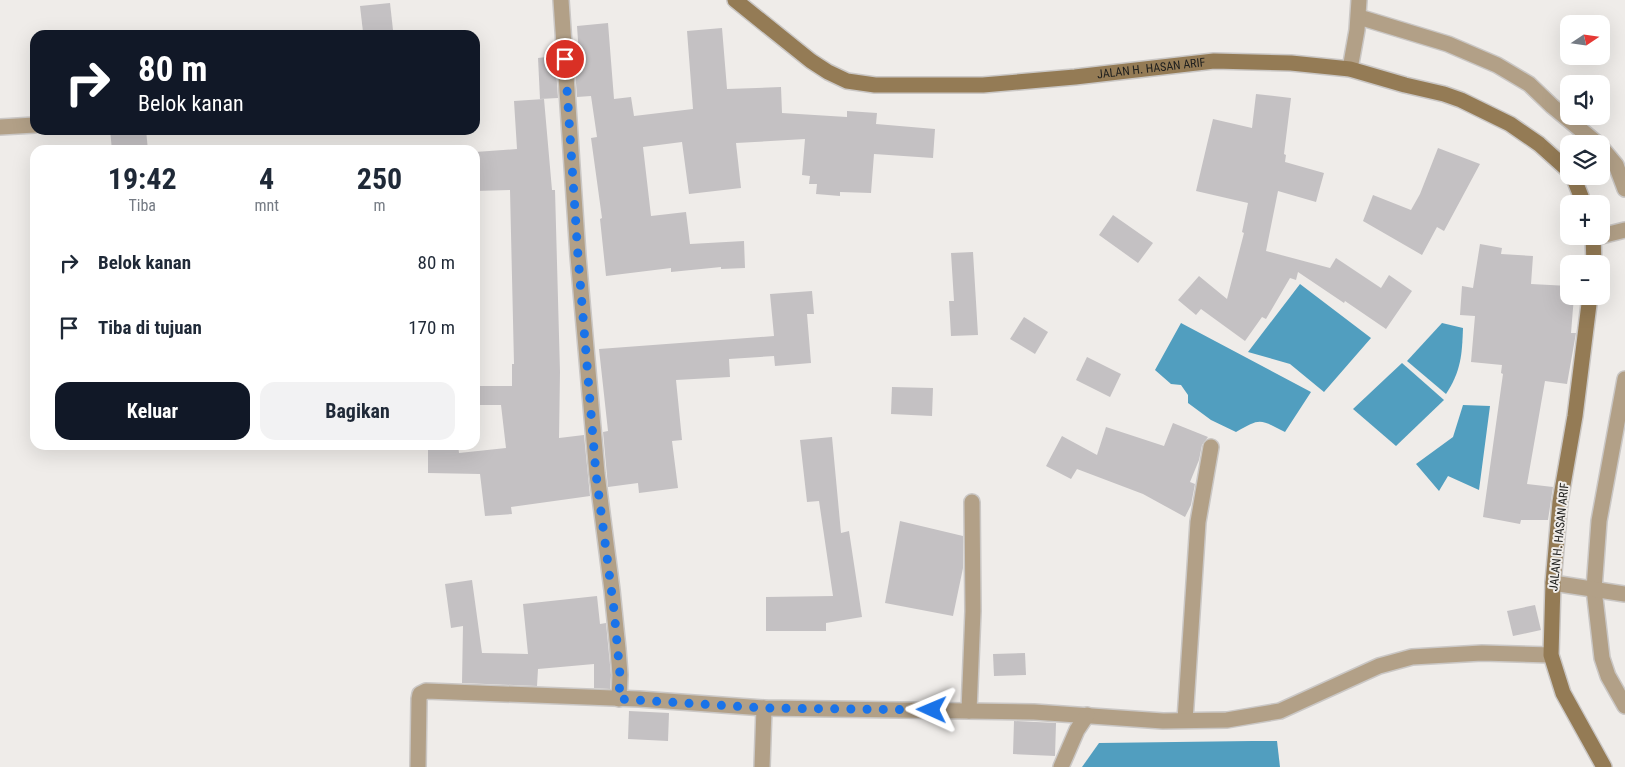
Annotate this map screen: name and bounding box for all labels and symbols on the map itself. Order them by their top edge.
north arrow [1560,15,1610,65]
pin [544,38,586,80]
street label: JALAN H. HASAN ARIF [1096,55,1206,81]
street label: JALAN H. HASAN ARIF [1546,482,1572,592]
position arrow [905,683,957,735]

